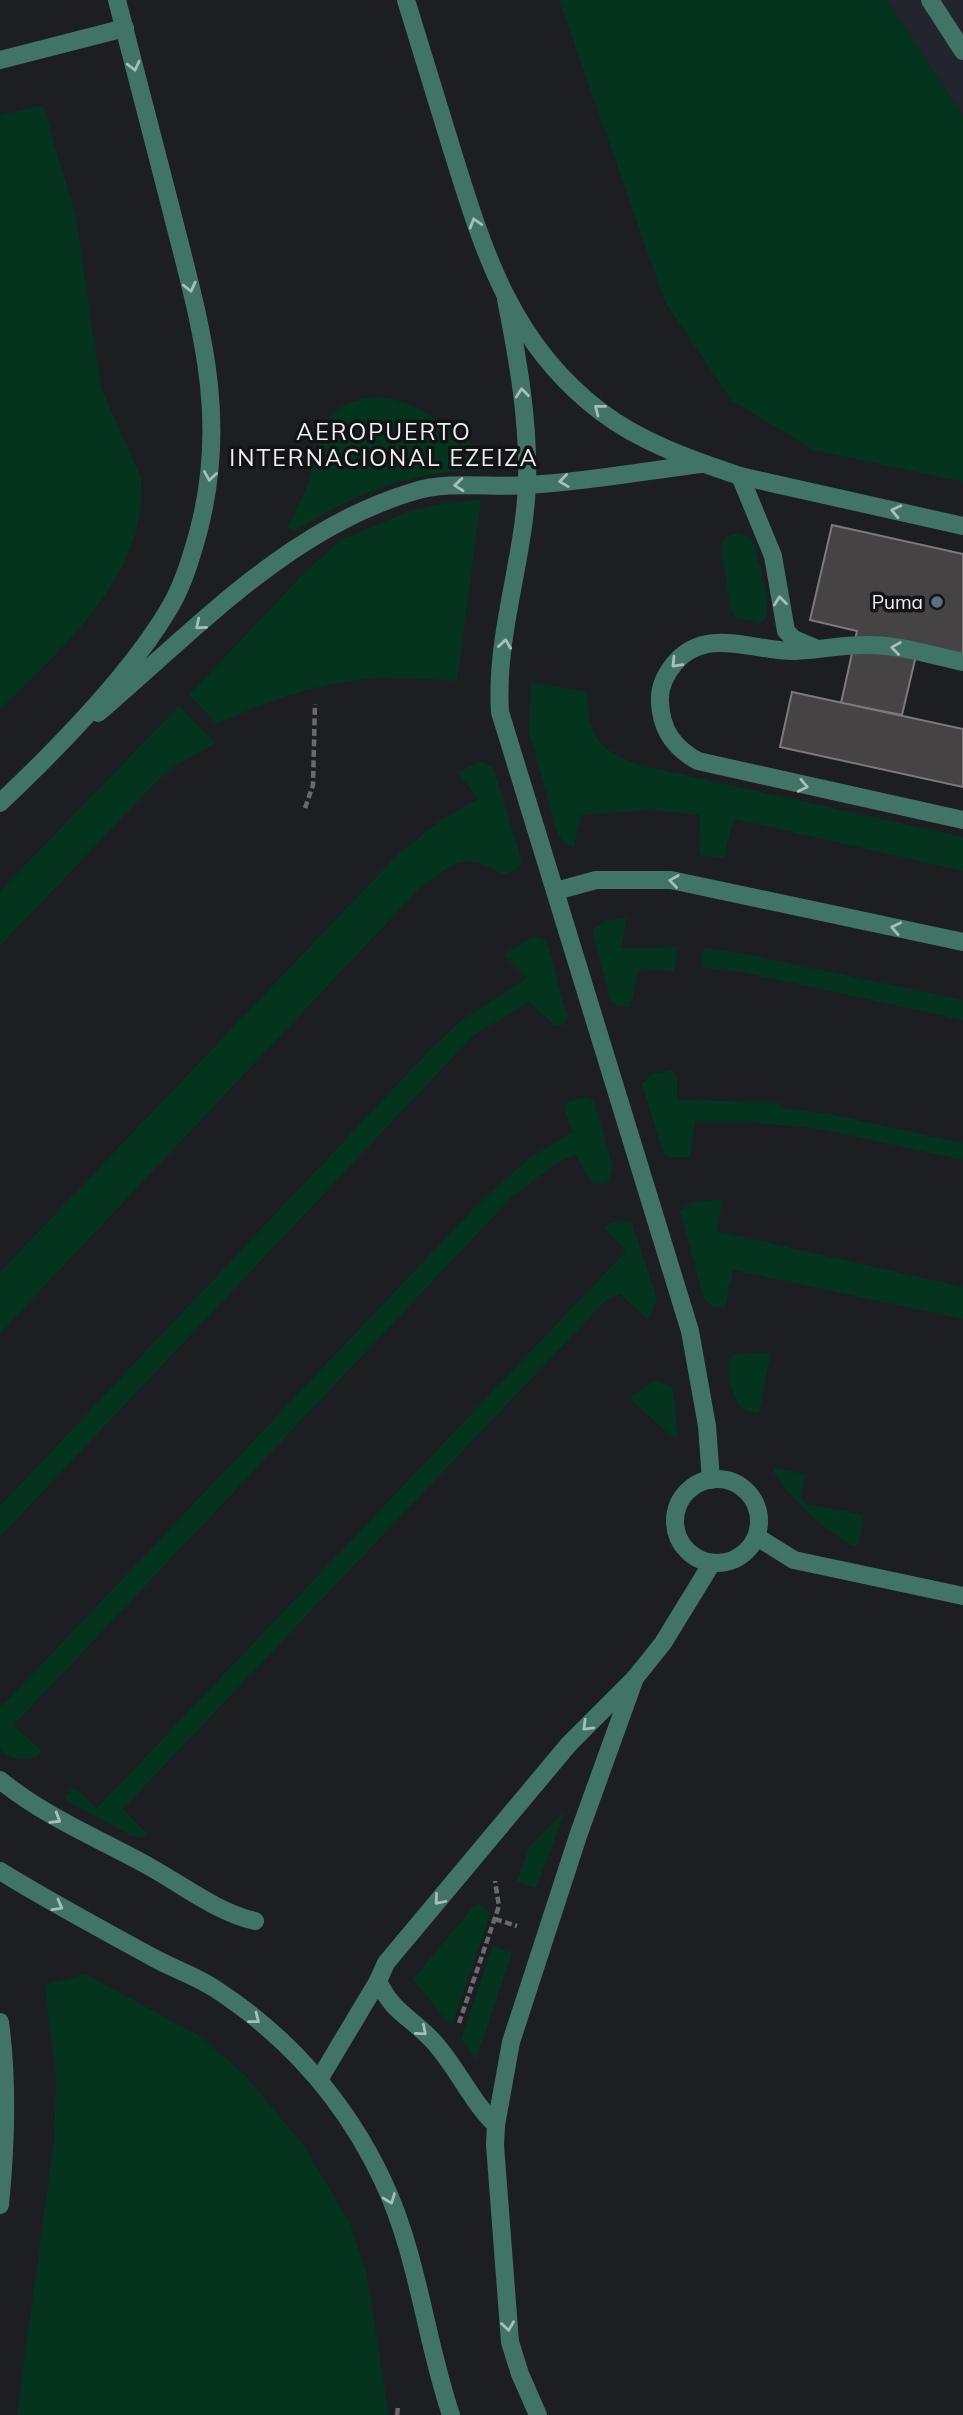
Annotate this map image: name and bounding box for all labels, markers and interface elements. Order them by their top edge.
one-way arrow [126,60,140,72]
one-way arrow [468,218,483,230]
one-way arrow [182,280,196,292]
one-way arrow [514,387,529,399]
one-way arrow [594,405,607,418]
district label: AEROPUERTO INTERNACIONAL EZEIZA [229,417,539,472]
one-way arrow [203,470,218,482]
one-way arrow [558,474,570,489]
one-way arrow [453,477,464,492]
one-way arrow [890,505,902,519]
place label: Puma [872,590,923,614]
marker: Puma [929,594,945,610]
one-way arrow [772,595,787,607]
one-way arrow [196,617,208,630]
one-way arrow [497,638,512,650]
one-way arrow [890,641,902,656]
one-way arrow [672,654,685,667]
one-way arrow [797,777,809,792]
one-way arrow [668,874,680,889]
one-way arrow [890,922,902,936]
one-way arrow [582,1718,595,1731]
one-way arrow [49,1810,62,1823]
one-way arrow [435,1891,447,1904]
one-way arrow [51,1898,64,1911]
one-way arrow [247,2011,260,2024]
one-way arrow [414,2023,427,2036]
one-way arrow [381,2192,395,2204]
one-way arrow [501,2320,516,2332]

